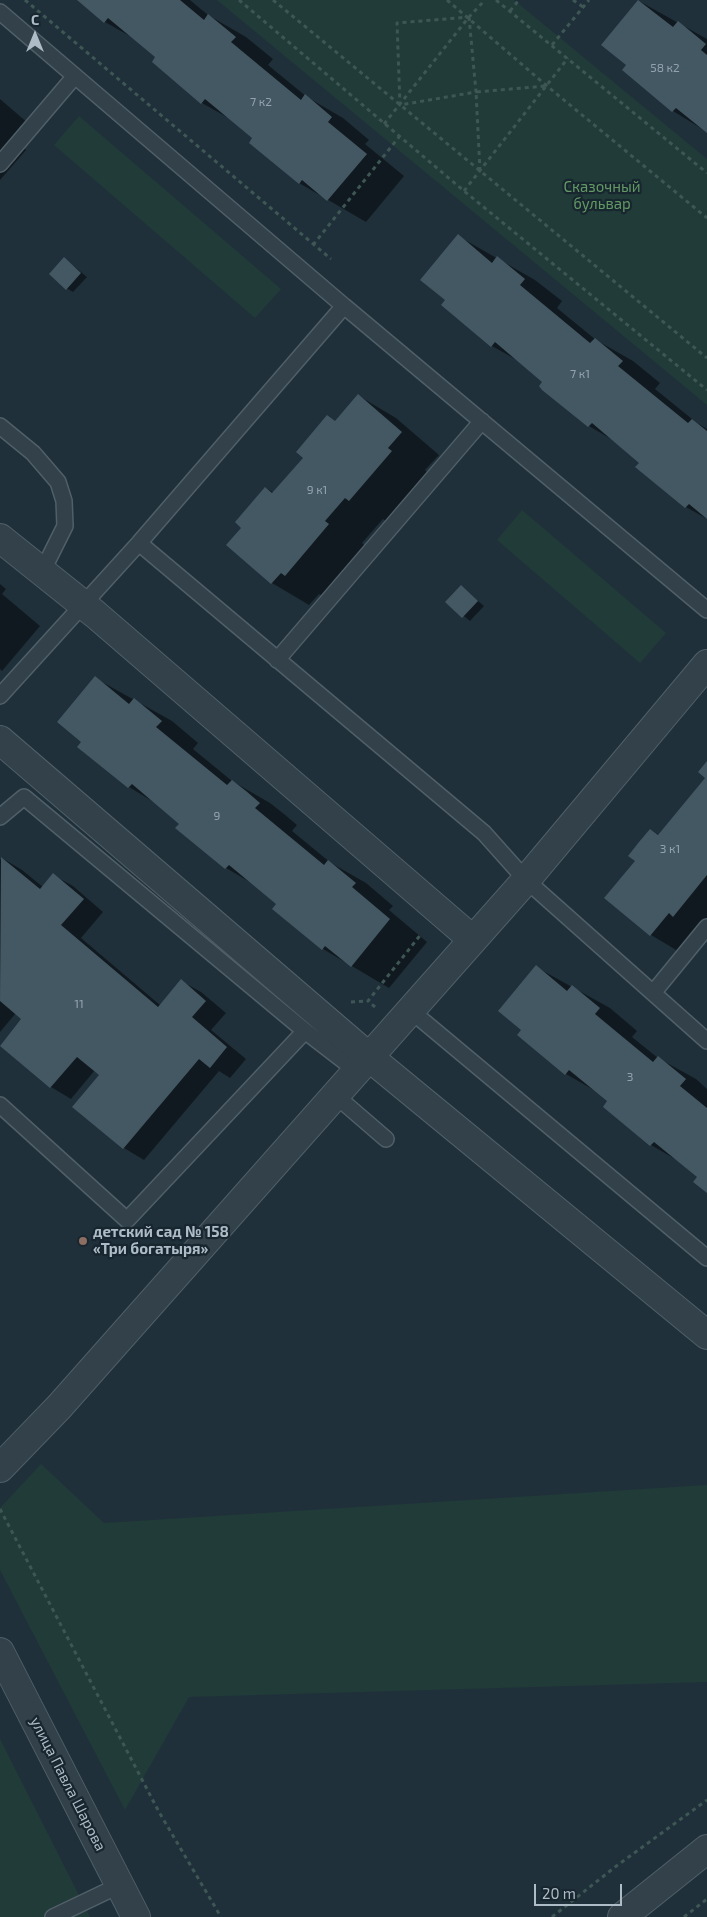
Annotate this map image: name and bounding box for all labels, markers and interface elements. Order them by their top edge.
north arrow [10,10,60,60]
text: С [31,11,39,28]
house number: 58 к2 [650,61,680,75]
house number: 7 к2 [250,95,272,109]
park label: Сказочный бульвар [563,178,641,213]
house number: 7 к1 [570,367,590,381]
house number: 9 к1 [307,483,327,497]
house number: 9 [214,809,220,823]
house number: 3 к1 [660,842,680,856]
house number: 11 [74,997,84,1011]
house number: 3 [627,1070,633,1084]
place label: детский сад № 158 «Три богатыря» [93,1223,229,1258]
marker: детский сад № 158 «Три богатыря» [77,1235,89,1247]
street label: улица Павла Шарова [26,1714,110,1854]
scale bar [537,1874,624,1906]
text: 20 m [542,1884,576,1902]

